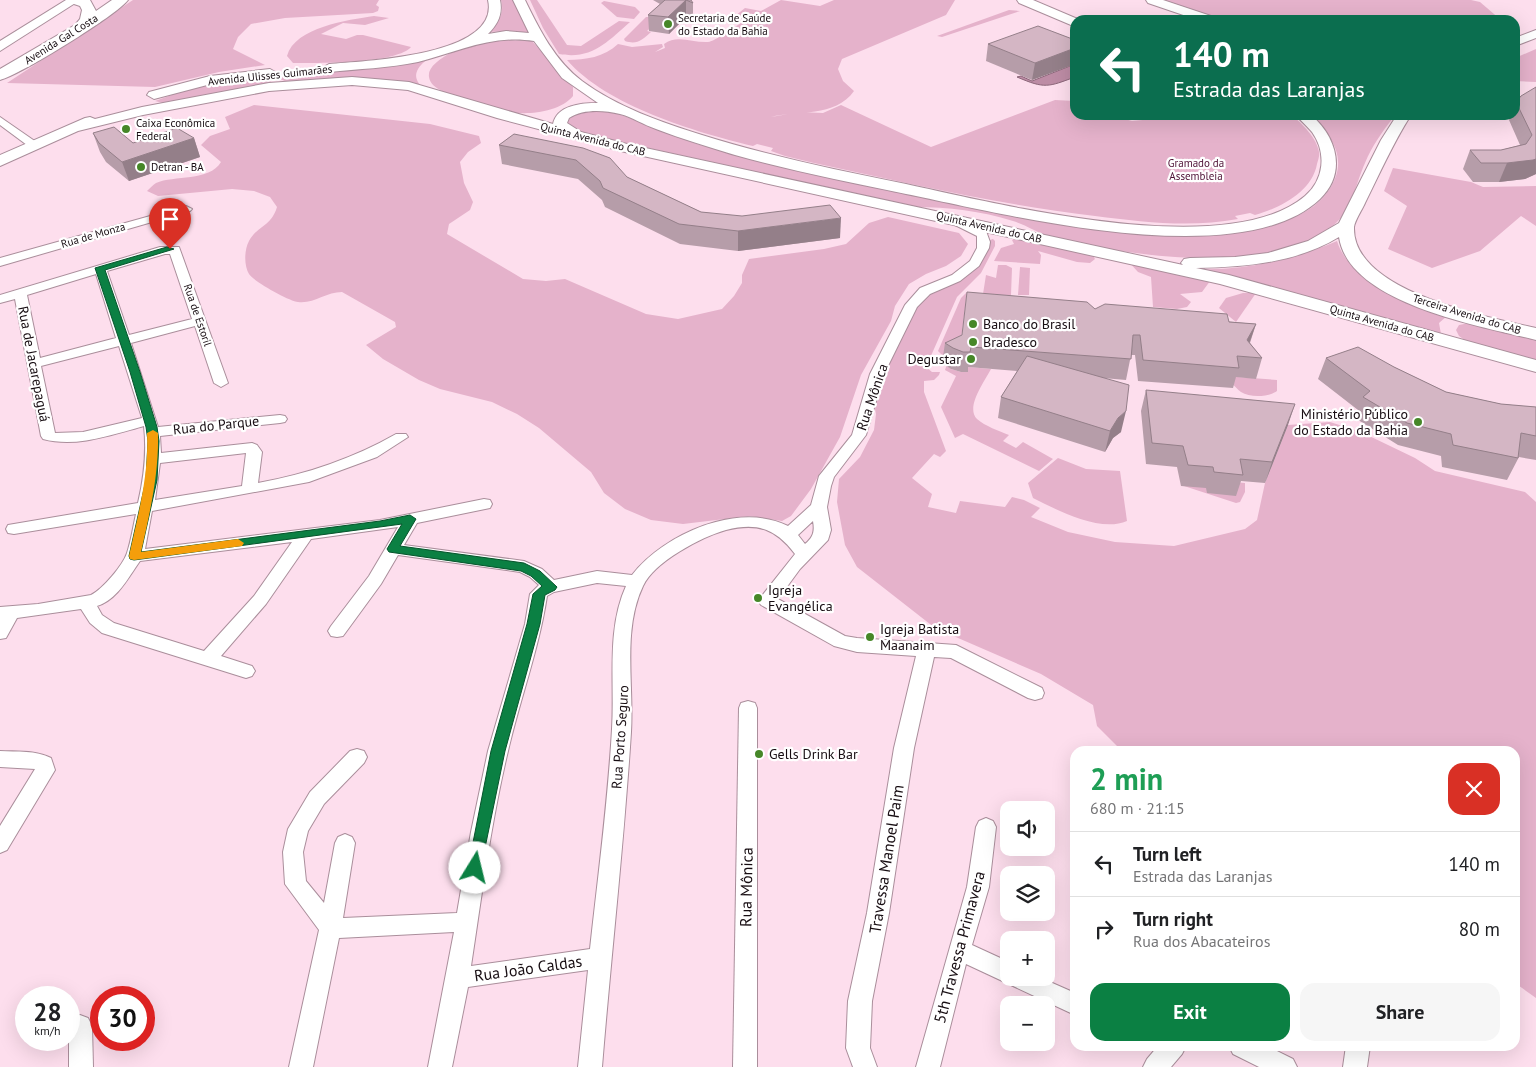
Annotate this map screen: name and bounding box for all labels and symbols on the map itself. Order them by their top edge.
street label: Avenida Gal Costa [22,11,100,67]
place label: Secretaria de Saúde do Estado da Bahia [678,11,771,38]
marker: Secretaria de Saúde do Estado da Bahia [662,18,674,30]
street label: Avenida Ulisses Guimarães [207,61,333,89]
place label: Caixa Econômica Federal [136,116,215,143]
street label: Quinta Avenida do CAB [539,119,647,159]
marker: Caixa Econômica Federal [120,123,132,135]
park label: Gramado da Assembleia [1168,156,1224,183]
place label: Detran - BA [151,160,204,174]
marker: Detran - BA [135,161,147,173]
pin [149,198,191,249]
street label: Quinta Avenida do CAB [935,208,1043,246]
street label: Rua de Monza [59,219,127,251]
street label: Rua de Estoril [181,282,215,349]
street label: Terceira Avenida do CAB [1411,291,1523,337]
street label: Quinta Avenida do CAB [1328,301,1436,345]
street label: Rua de Jacarepaguá [14,305,54,423]
place label: Banco do Brasil [983,315,1075,333]
marker: Banco do Brasil [967,318,979,330]
place label: Bradesco [983,333,1037,351]
marker: Bradesco [967,336,979,348]
place label: Degustar [907,350,961,368]
marker: Degustar [965,353,977,365]
street label: Rua Mônica [852,361,892,433]
place label: Ministério Público do Estado da Bahia [1294,405,1408,439]
street label: Rua do Parque [172,412,260,438]
marker: Ministério Público do Estado da Bahia [1412,416,1424,428]
place label: Igreja Evangélica [768,581,833,615]
marker: Igreja Evangélica [752,592,764,604]
place label: Igreja Batista Maanaim [880,620,959,654]
marker: Igreja Batista Maanaim [864,631,876,643]
street label: Rua Porto Seguro [607,685,633,789]
place label: Gells Drink Bar [769,745,858,763]
marker: Gells Drink Bar [753,748,765,760]
street label: Travessa Manoel Paim [864,783,908,935]
position arrow [448,841,500,893]
street label: Rua Mônica [735,847,757,927]
street label: 5th Travessa Primavera [929,869,989,1025]
street label: Rua João Caldas [473,950,584,985]
speed limit sign: 30 [90,986,155,1051]

